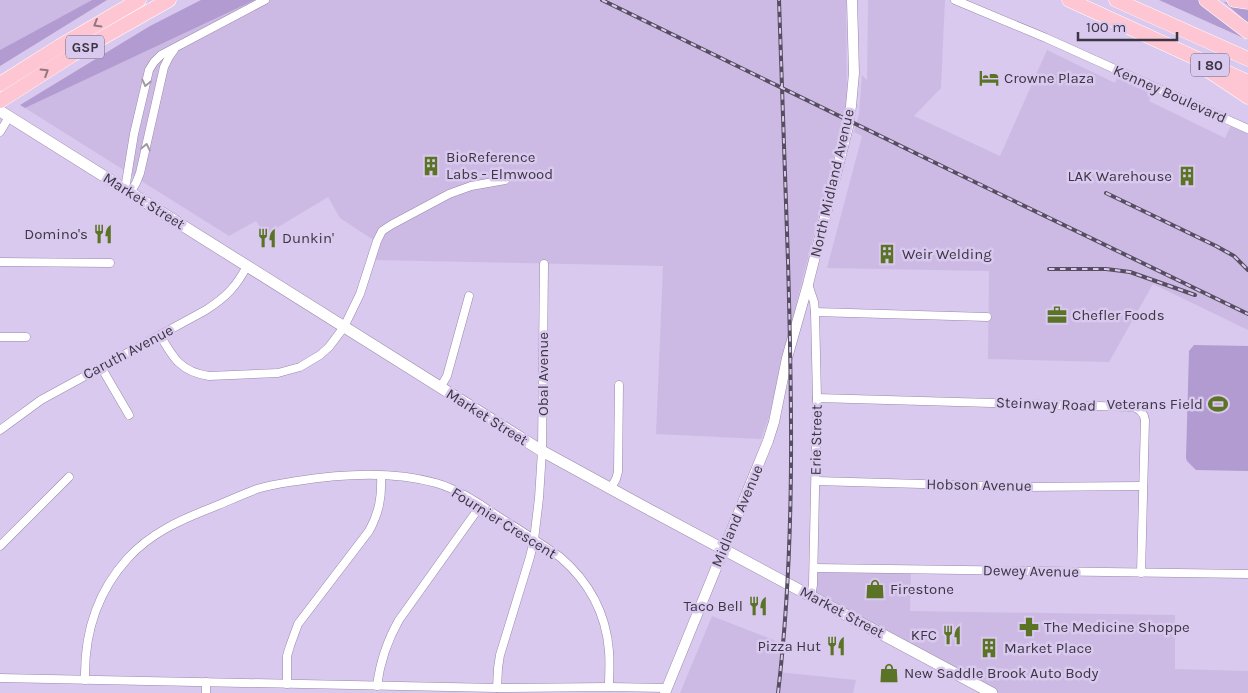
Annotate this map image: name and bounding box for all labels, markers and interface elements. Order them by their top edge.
scale bar [1078,10,1177,42]
one-way arrow [93,18,102,28]
text: 100 m [1086,18,1126,36]
road number: GSP [66,36,104,58]
road number: I 80 [1191,54,1229,76]
street label: Kenney Boulevard [1111,61,1229,127]
hotel icon: Crowne Plaza [978,67,1000,89]
one-way arrow [40,68,49,78]
place label: Crowne Plaza [1004,69,1094,87]
one-way arrow [141,78,152,87]
street label: North Midland Avenue [806,107,858,259]
one-way arrow [140,143,151,151]
place label: BioReference Labs - Elmwood [446,148,553,183]
building icon: BioReference Labs - Elmwood [420,155,442,177]
building icon: LAK Warehouse [1176,165,1198,187]
place label: LAK Warehouse [1067,167,1172,185]
street label: Market Street [100,169,188,233]
restaurant icon: Domino's [92,223,114,245]
place label: Domino's [24,225,88,243]
restaurant icon: Dunkin' [256,227,278,249]
place label: Dunkin' [282,229,334,247]
building icon: Weir Welding [876,243,898,265]
place label: Weir Welding [902,245,992,263]
office icon: Chefler Foods [1046,304,1068,326]
place label: Chefler Foods [1072,306,1165,324]
street label: Caruth Avenue [80,321,176,383]
street label: Obal Avenue [534,332,552,416]
street label: Market Street [443,385,531,449]
street label: Steinway Road [996,393,1096,415]
sports icon: Veterans Field [1207,393,1229,415]
place label: Veterans Field [1107,395,1203,413]
street label: Erie Street [806,404,826,476]
street label: Midland Avenue [707,462,767,570]
street label: Hobson Avenue [926,475,1032,495]
street label: Fournier Crescent [448,483,560,563]
street label: Dewey Avenue [983,561,1079,581]
shop icon: Firestone [864,578,886,600]
place label: Firestone [890,580,954,598]
street label: Market Street [797,582,888,642]
restaurant icon: Taco Bell [747,595,769,617]
place label: Taco Bell [684,597,743,615]
pharmacy icon: The Medicine Shoppe [1018,616,1040,638]
place label: The Medicine Shoppe [1044,618,1190,636]
restaurant icon: KFC [941,624,963,646]
place label: KFC [911,626,937,644]
restaurant icon: Pizza Hut [825,635,847,657]
place label: Pizza Hut [757,637,821,655]
building icon: Market Place [978,637,1000,659]
place label: Market Place [1004,639,1092,657]
shop icon: New Saddle Brook Auto Body [878,662,900,684]
place label: New Saddle Brook Auto Body [904,664,1099,682]

